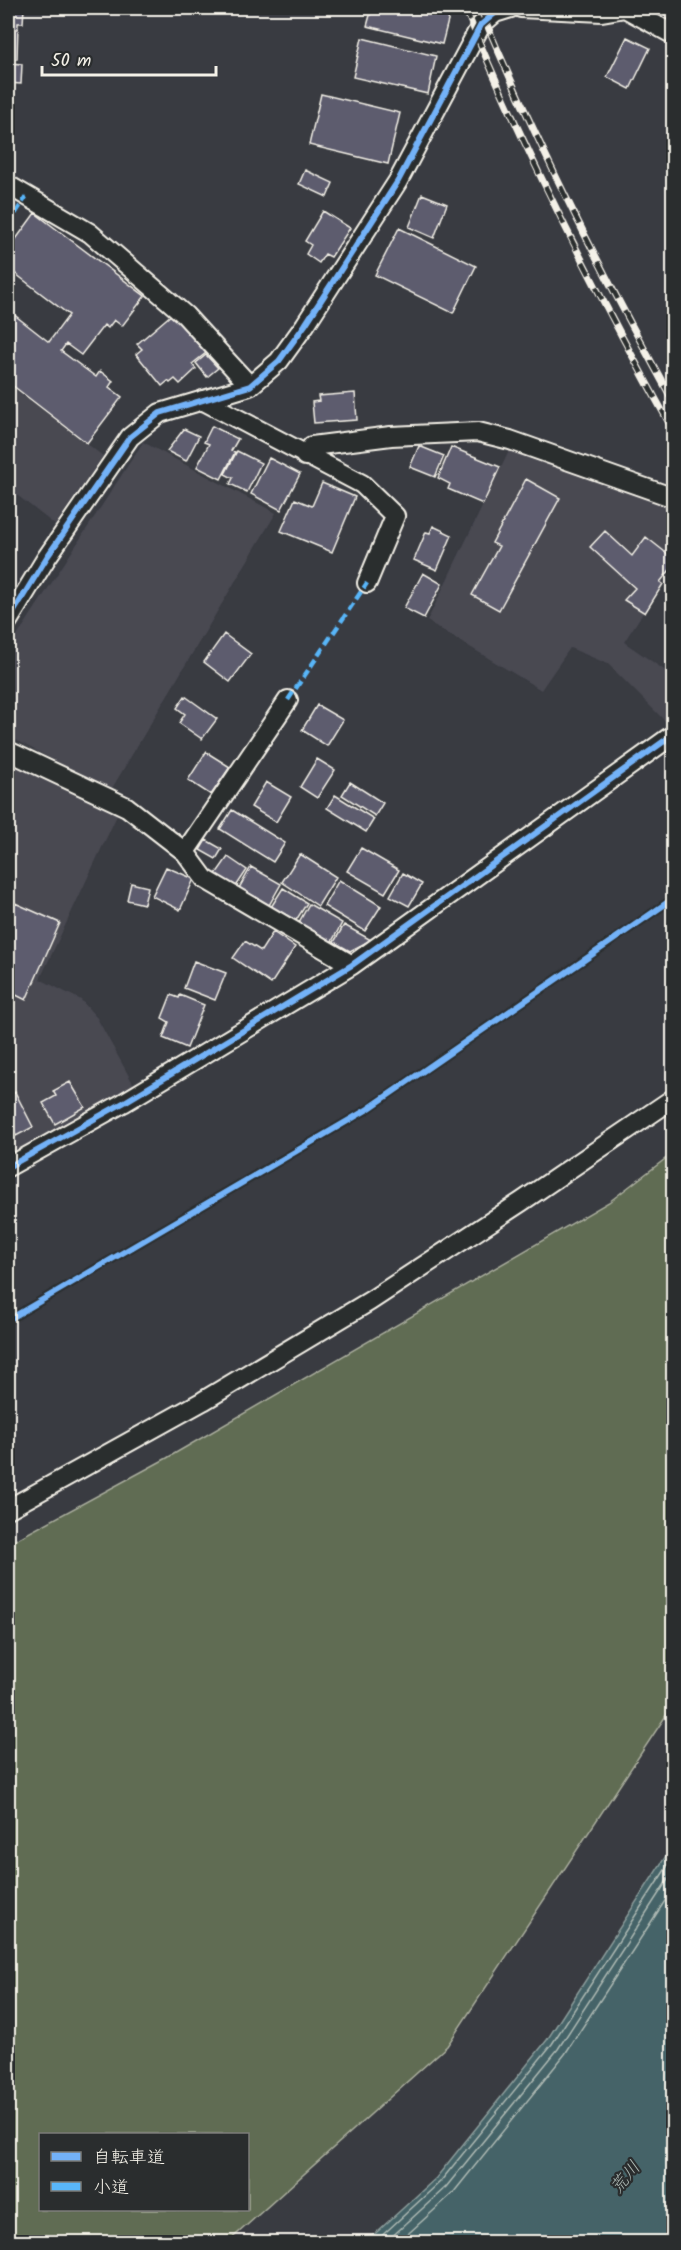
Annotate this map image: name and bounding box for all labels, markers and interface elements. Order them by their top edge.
scale bar [42,39,216,77]
text: 50 m [51,47,91,76]
legend [39,2133,249,2211]
text: 自転車道 [93,2144,165,2173]
water label: 荒川 [603,2155,649,2201]
text: 小道 [93,2174,129,2203]

